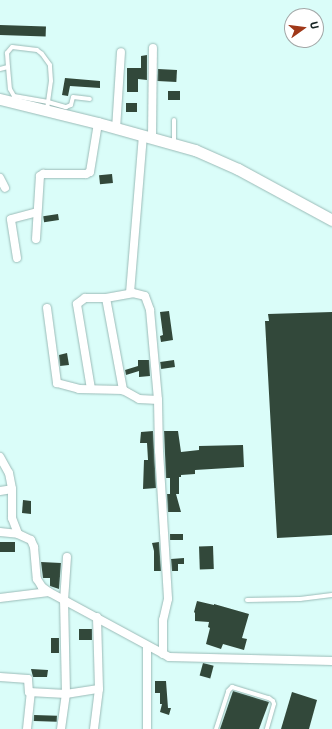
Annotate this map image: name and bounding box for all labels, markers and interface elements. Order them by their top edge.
north arrow [284,8,324,48]
text: U [307,20,322,31]

